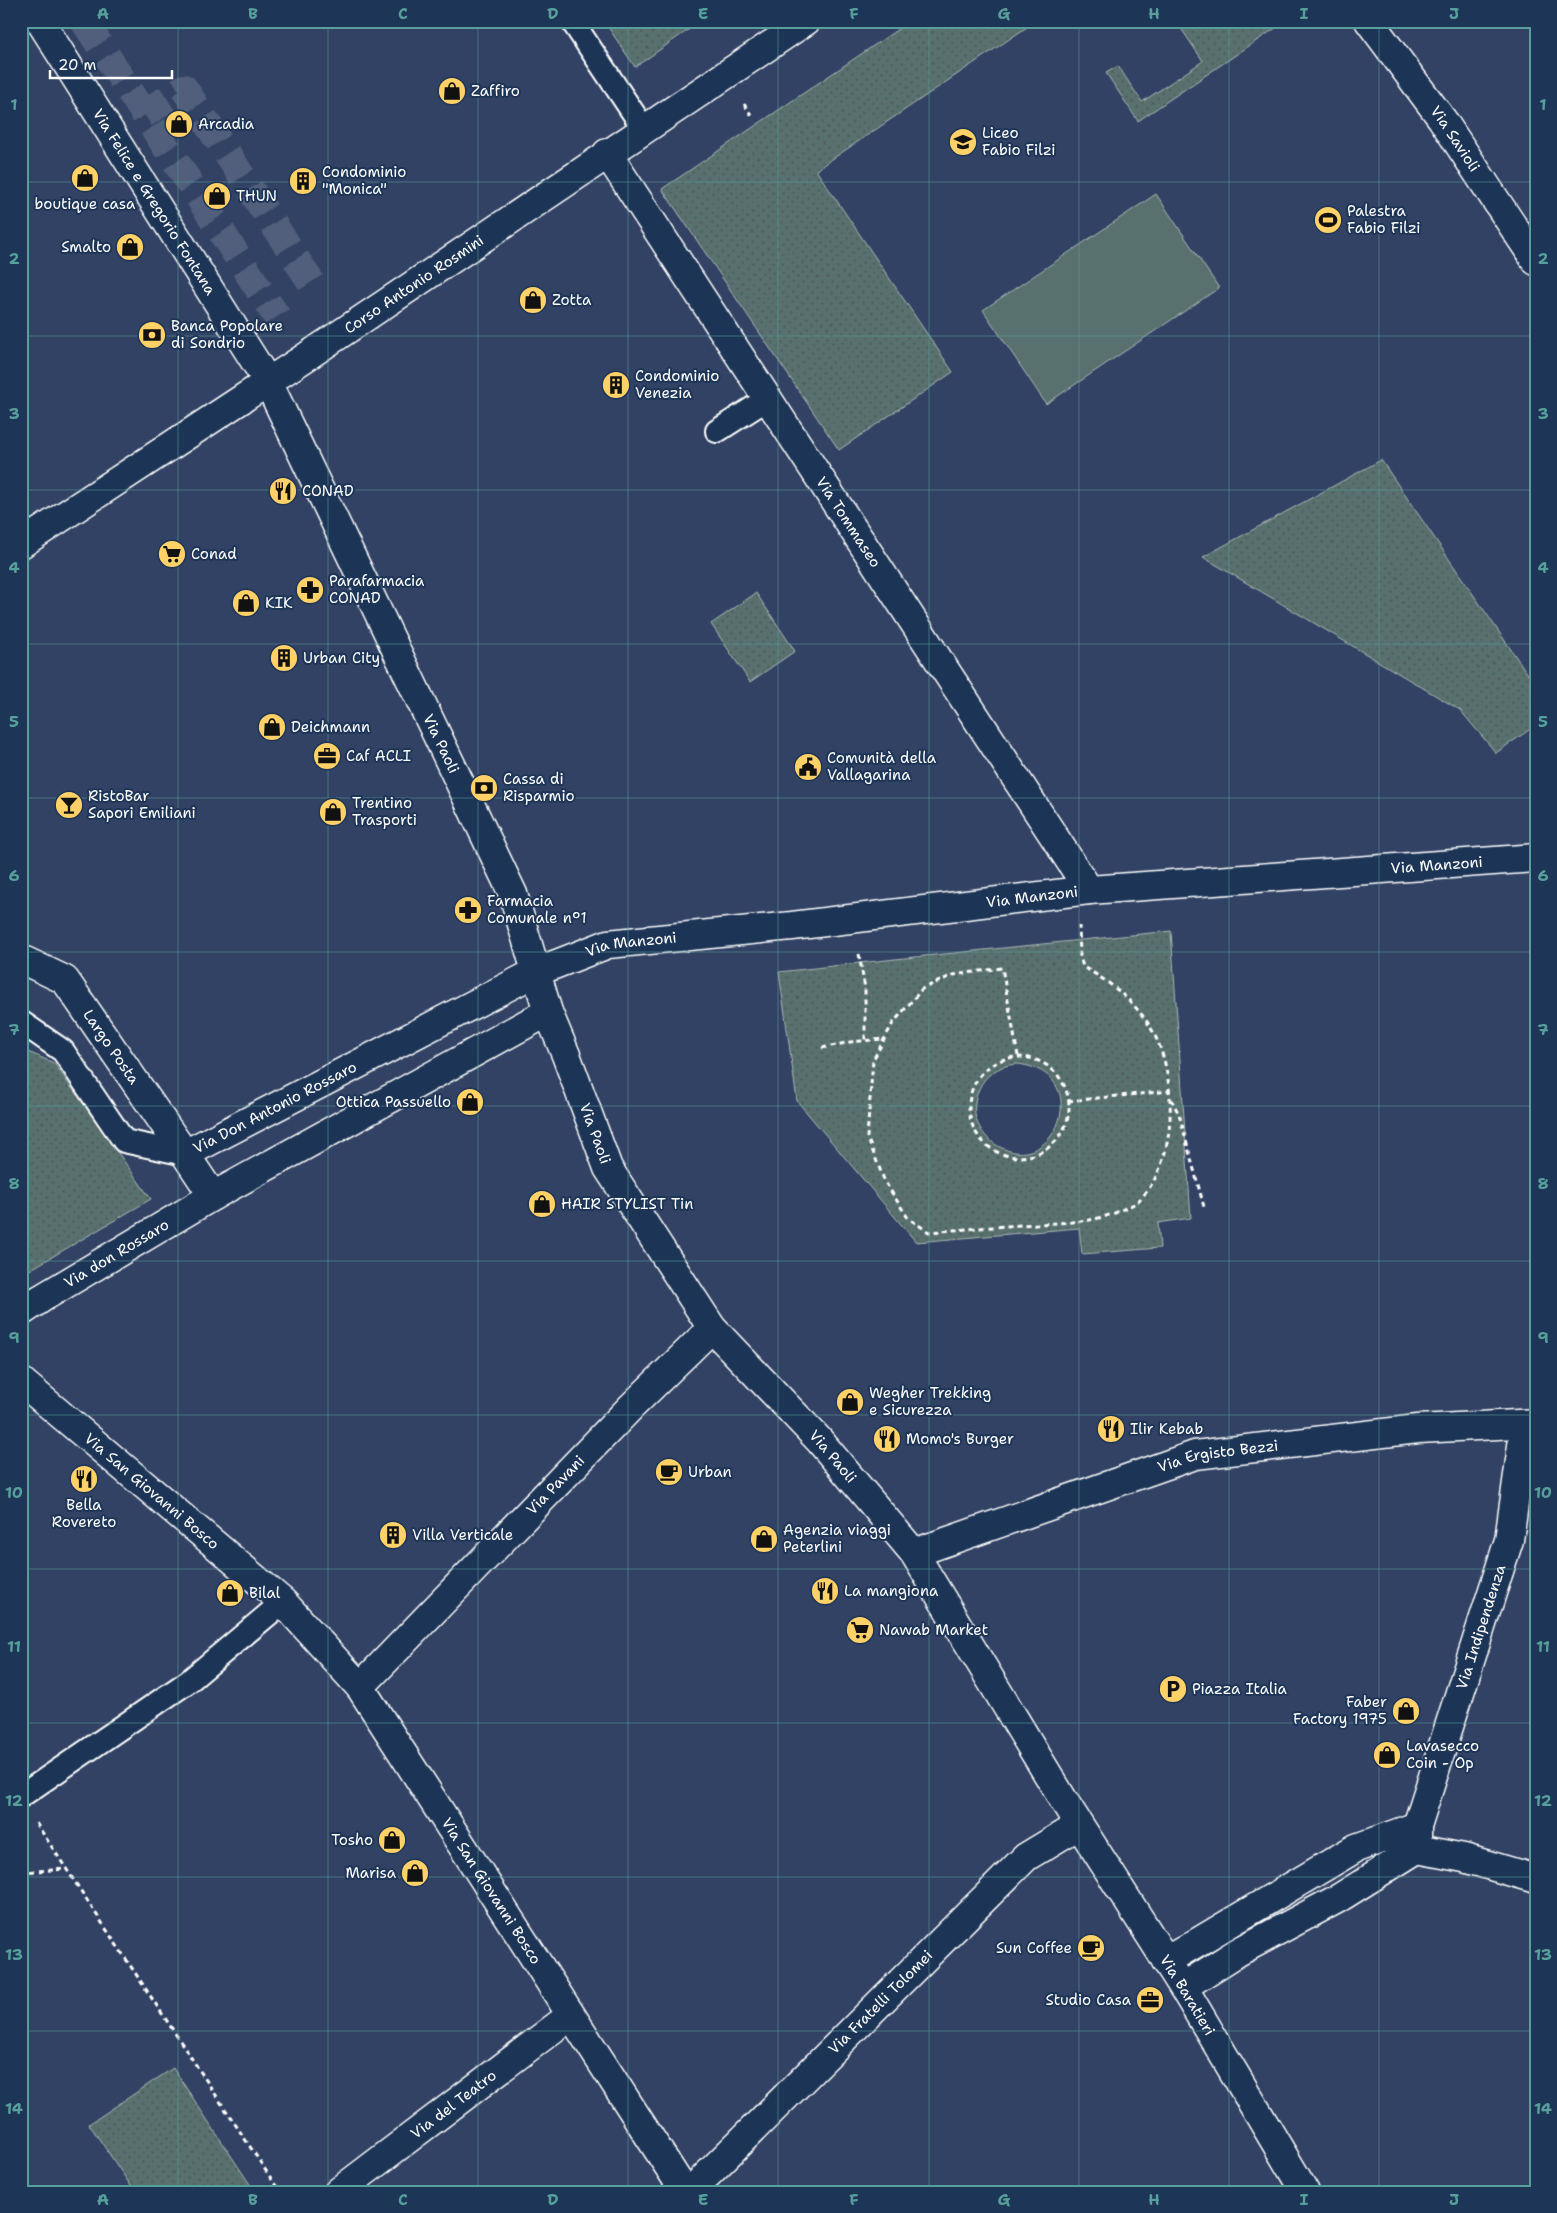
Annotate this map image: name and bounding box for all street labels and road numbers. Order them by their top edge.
street label: Via Savioli [1426,102,1484,176]
street label: Via Felice e Gregorio Fontana [88,105,221,299]
street label: Corso Antonio Rosmini [340,230,488,338]
street label: Via Tommaseo [811,473,885,571]
street label: Via Paoli [418,711,464,777]
street label: Via Manzoni [1390,852,1483,878]
street label: Via Manzoni [985,881,1079,912]
street label: Via Manzoni [583,927,677,962]
street label: Largo Posta [78,1006,144,1089]
street label: Via Don Antonio Rossaro [190,1057,360,1158]
street label: Via Paoli [575,1100,616,1167]
street label: Via don Rossaro [60,1214,173,1293]
street label: Via Paoli [805,1426,861,1487]
street label: Via San Giovanni Bosco [80,1429,223,1554]
street label: Via Ergisto Bezzi [1155,1435,1279,1477]
street label: Via Pavani [522,1451,589,1519]
street label: Via Indipendenza [1452,1561,1511,1692]
street label: Via San Giovanni Bosco [437,1814,546,1968]
street label: Via Fratelli Tolomei [824,1946,937,2058]
street label: Via Baratieri [1155,1951,1220,2039]
street label: Via del Teatro [407,2065,501,2143]

